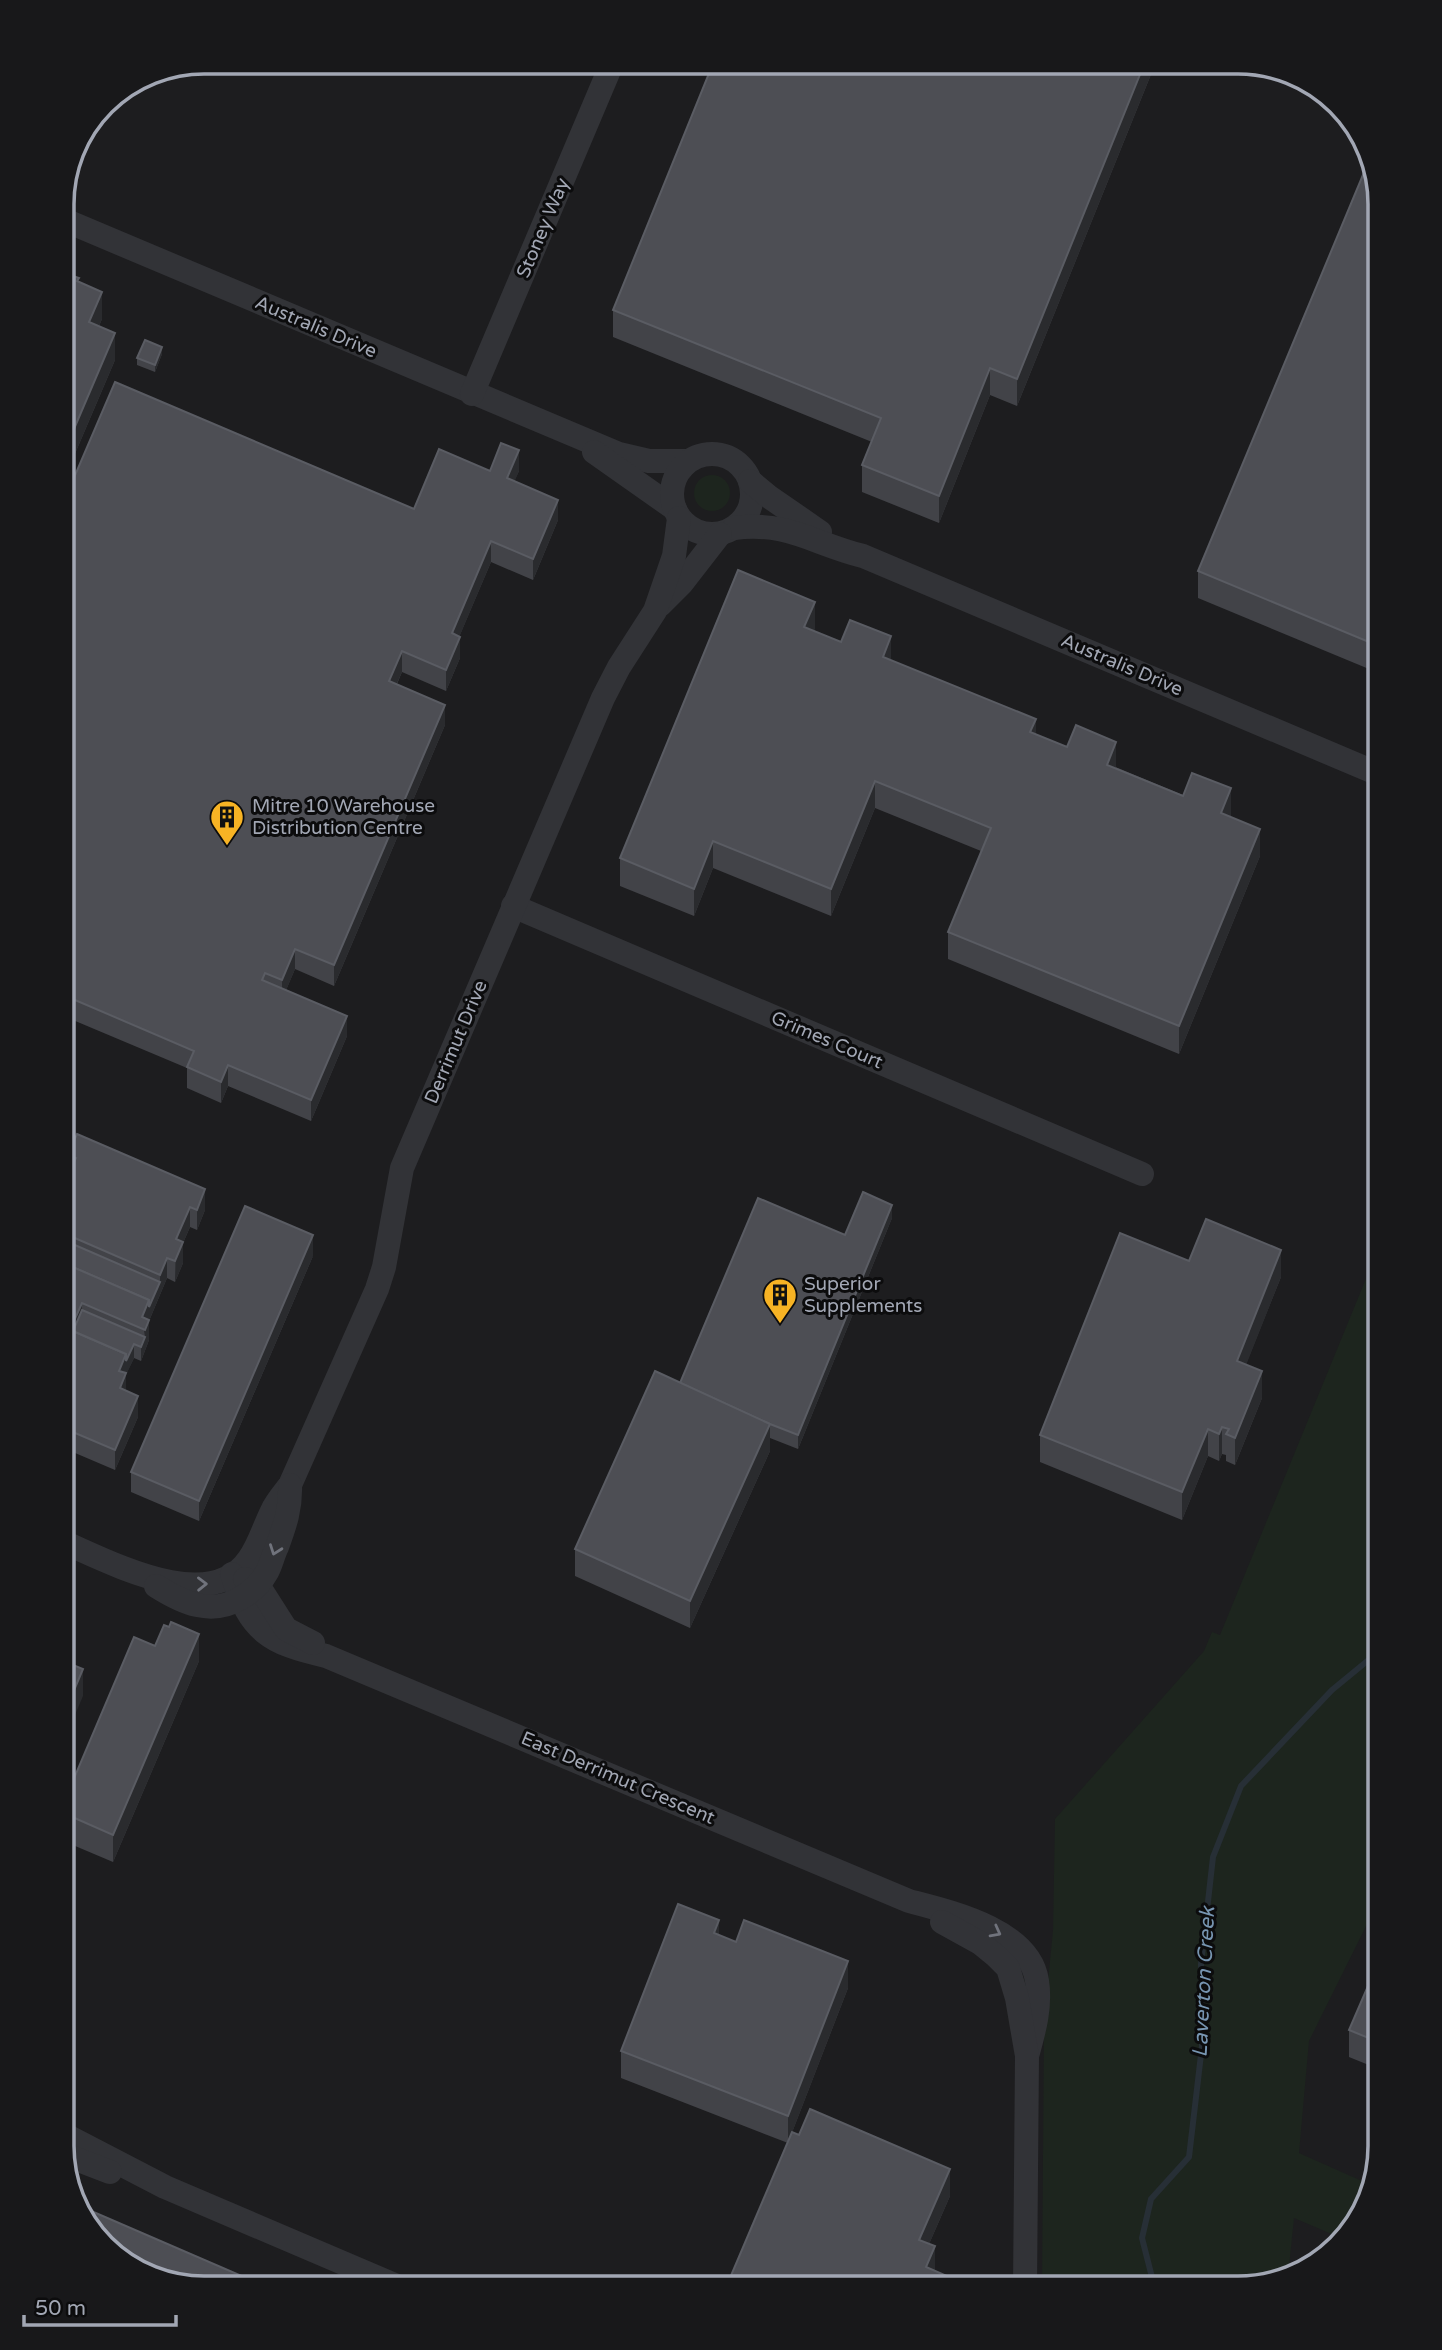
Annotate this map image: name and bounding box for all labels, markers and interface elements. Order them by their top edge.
street label: Stoney Way [512,175,574,281]
street label: Australis Drive [252,291,380,363]
street label: Australis Drive [1058,629,1186,701]
place label: Mitre 10 Warehouse Distribution Centre [252,795,435,839]
building icon: Mitre 10 Warehouse Distribution Centre [208,798,246,847]
street label: Derrimut Drive [420,977,492,1107]
street label: Grimes Court [768,1007,886,1073]
place label: Superior Supplements [804,1273,922,1317]
building icon: Superior Supplements [761,1276,799,1325]
one-way arrow [270,1544,284,1556]
one-way arrow [197,1576,208,1592]
street label: East Derrimut Crescent [518,1727,718,1829]
water label: Laverton Creek [1188,1904,1221,2058]
one-way arrow [989,1924,1002,1937]
scale bar [24,2284,177,2328]
text: 50 m [35,2296,86,2321]

